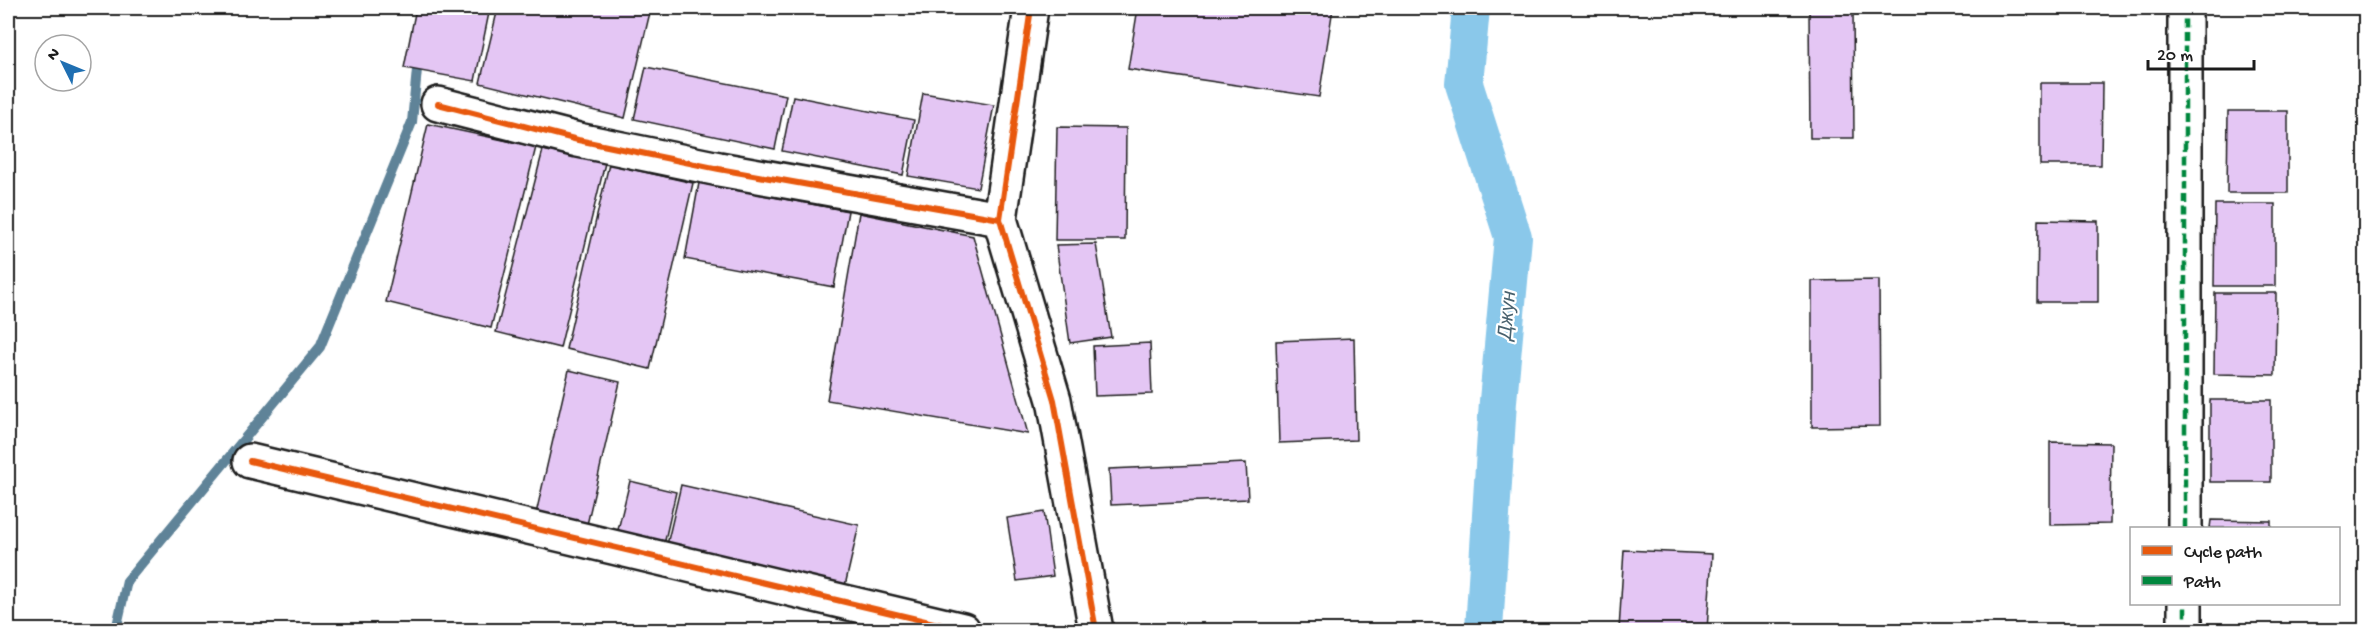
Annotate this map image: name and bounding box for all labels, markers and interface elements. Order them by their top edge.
north arrow [33,33,93,93]
scale bar [2148,33,2254,71]
text: N [44,44,65,65]
text: 20 m [2157,46,2193,67]
water label: Джун [1496,290,1523,343]
legend [2130,527,2340,605]
text: Cycle path [2184,543,2262,564]
text: Path [2183,573,2221,594]

